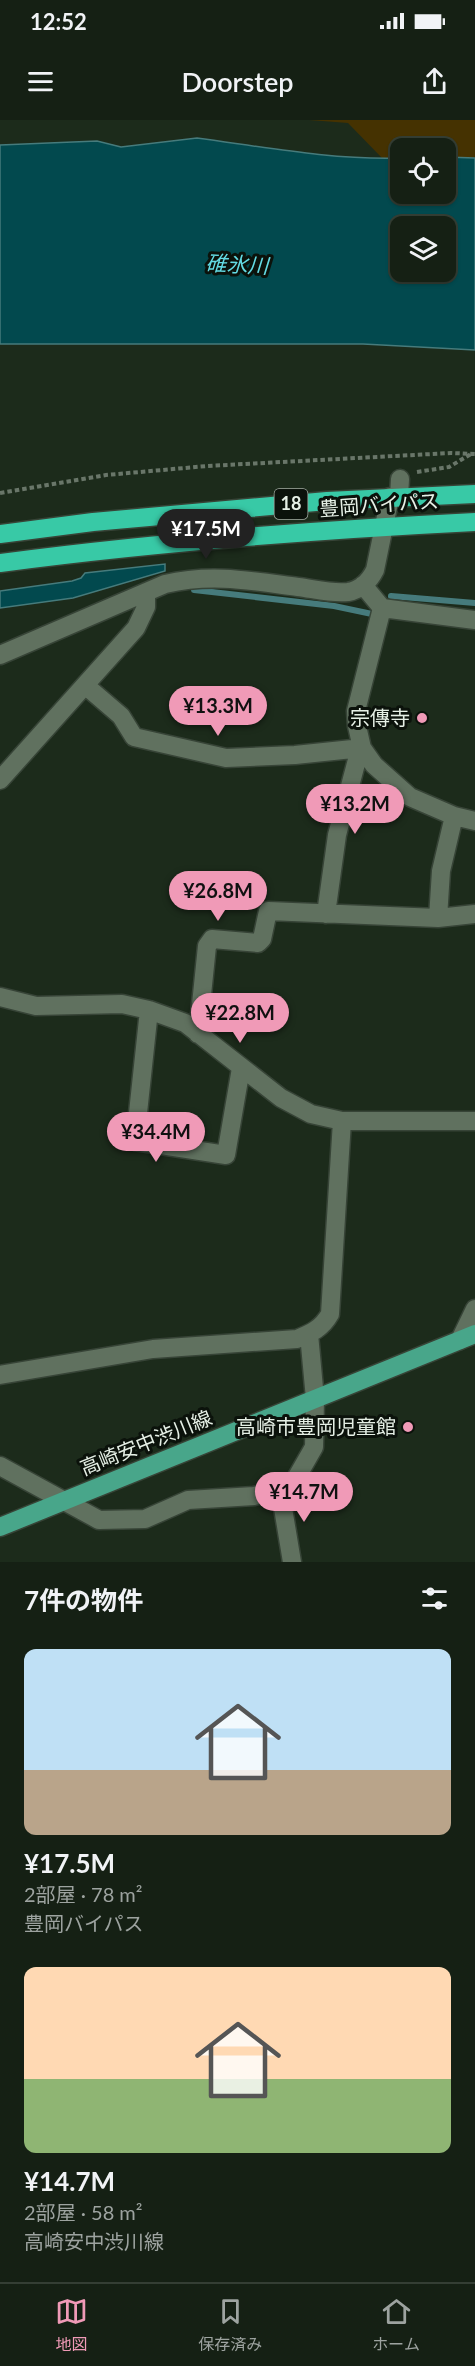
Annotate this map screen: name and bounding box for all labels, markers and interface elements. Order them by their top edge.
text: 12:52 [30,8,87,35]
icon: menu [24,65,57,98]
text: Doorstep [181,65,294,98]
icon: share [418,65,451,98]
map controls [390,138,456,282]
button: locate [390,138,456,204]
button: layers [390,216,456,282]
water label: 碓氷川 [205,249,271,278]
street label: 豊岡バイパス [318,488,439,520]
road number: 18 [274,489,308,519]
pin: ¥17.5M [157,509,255,560]
text: ¥17.5M [171,516,241,540]
pin: ¥13.3M [169,686,267,737]
text: ¥13.3M [183,693,253,717]
place label: 宗傳寺 [350,705,410,729]
marker: 宗傳寺 [415,711,429,725]
pin: ¥13.2M [306,784,404,835]
text: ¥13.2M [320,791,390,815]
pin: ¥26.8M [169,871,267,922]
text: ¥26.8M [183,878,253,902]
pin: ¥22.8M [191,993,289,1044]
text: ¥22.8M [205,1000,275,1024]
pin: ¥34.4M [107,1112,205,1163]
text: ¥34.4M [121,1119,191,1143]
street label: 高崎安中渋川線 [76,1405,215,1479]
place label: 高崎市豊岡児童館 [236,1414,396,1438]
marker: 高崎市豊岡児童館 [401,1420,415,1434]
pin: ¥14.7M [255,1472,353,1523]
text: ¥14.7M [269,1479,339,1503]
icon: filters [418,1582,451,1615]
text: 7件の物件 [24,1584,143,1616]
icon: home [184,1688,292,1796]
text: ¥17.5M [24,1847,115,1879]
text: 2部屋 · 78 m² [24,1882,143,1906]
text: 豊岡バイパス [24,1911,144,1935]
icon: home [184,2006,292,2114]
text: ¥14.7M [24,2165,115,2197]
text: 2部屋 · 58 m² [24,2200,143,2224]
text: 高崎安中渋川線 [24,2229,164,2253]
tab: 地図 [55,2295,88,2355]
tab: 保存済み [198,2295,262,2355]
tab: ホーム [372,2295,420,2355]

